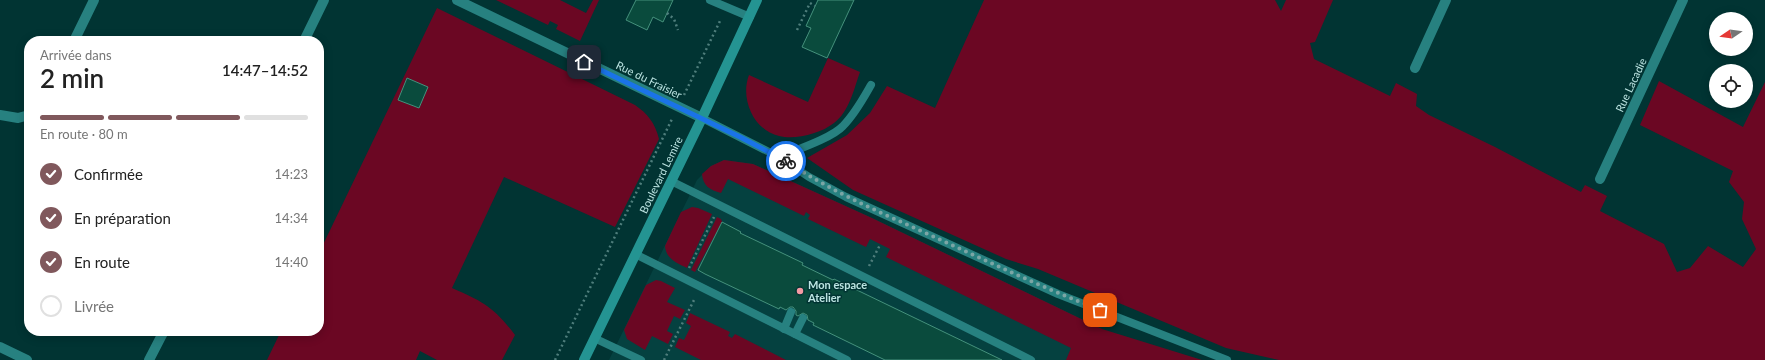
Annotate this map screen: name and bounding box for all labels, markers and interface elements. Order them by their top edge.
north arrow [1709,12,1753,56]
map controls [1709,12,1753,108]
pin [567,45,601,79]
text: Arrivée dans [40,47,112,63]
icon: home [573,51,595,73]
street label: Rue Lacadie [1612,56,1649,114]
street label: Rue du Fraisier [614,58,684,101]
text: 14:47–14:52 [222,61,308,79]
text: 2 min [40,62,104,94]
button: locate [1709,64,1753,108]
text: En route · 80 m [40,126,128,142]
street label: Boulevard Lemire [636,134,685,215]
courier [766,141,806,181]
icon: bike [775,150,797,172]
icon: check [40,163,62,185]
text: Confirmée [74,165,143,183]
text: 14:23 [275,166,308,182]
icon: check [40,207,62,229]
text: En préparation [74,209,171,227]
text: 14:34 [275,210,308,226]
icon: check [40,251,62,273]
text: En route [74,253,130,271]
text: 14:40 [275,254,308,270]
place label: Mon espace Atelier [807,278,867,304]
marker: Mon espace Atelier [795,286,805,296]
pin [1083,293,1117,327]
text: Livrée [74,297,114,315]
icon: bag [1089,299,1111,321]

